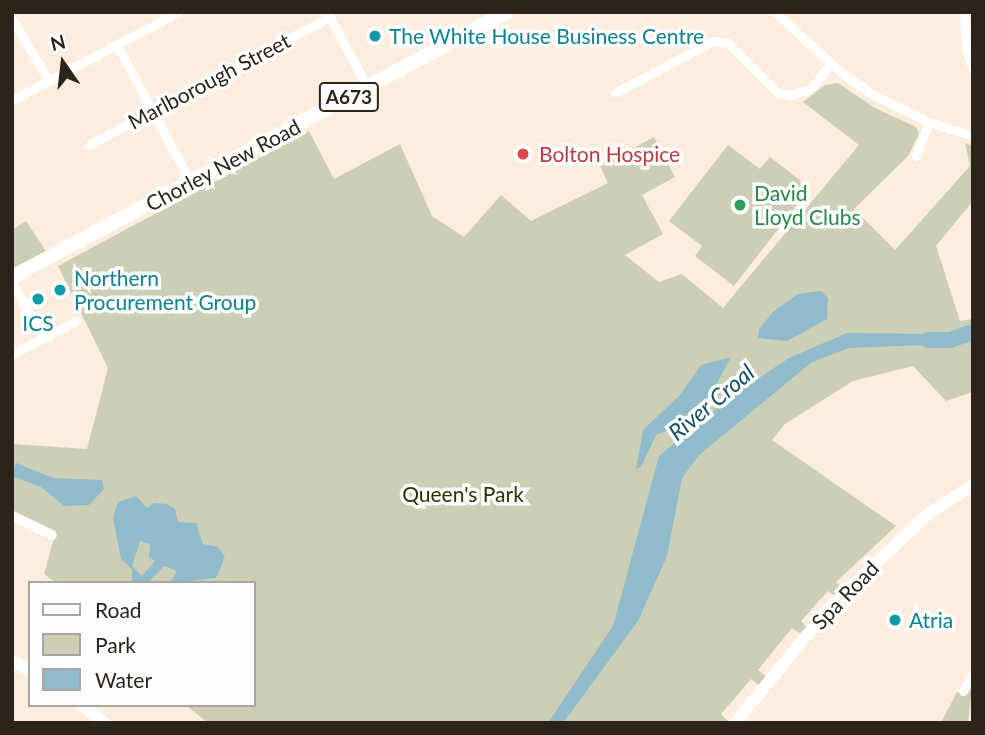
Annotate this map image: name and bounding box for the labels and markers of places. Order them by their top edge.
place label: The White House Business Centre [389,23,704,49]
marker: The White House Business Centre [367,28,383,44]
place label: Bolton Hospice [539,141,680,167]
marker: Bolton Hospice [513,144,533,164]
place label: David Lloyd Clubs [754,180,861,230]
marker: David Lloyd Clubs [732,197,748,213]
place label: Northern Procurement Group [74,265,256,315]
marker: Northern Procurement Group [52,282,68,298]
marker: ICS [30,291,46,307]
place label: ICS [22,310,54,336]
place label: Atria [909,607,953,633]
marker: Atria [887,612,903,628]

